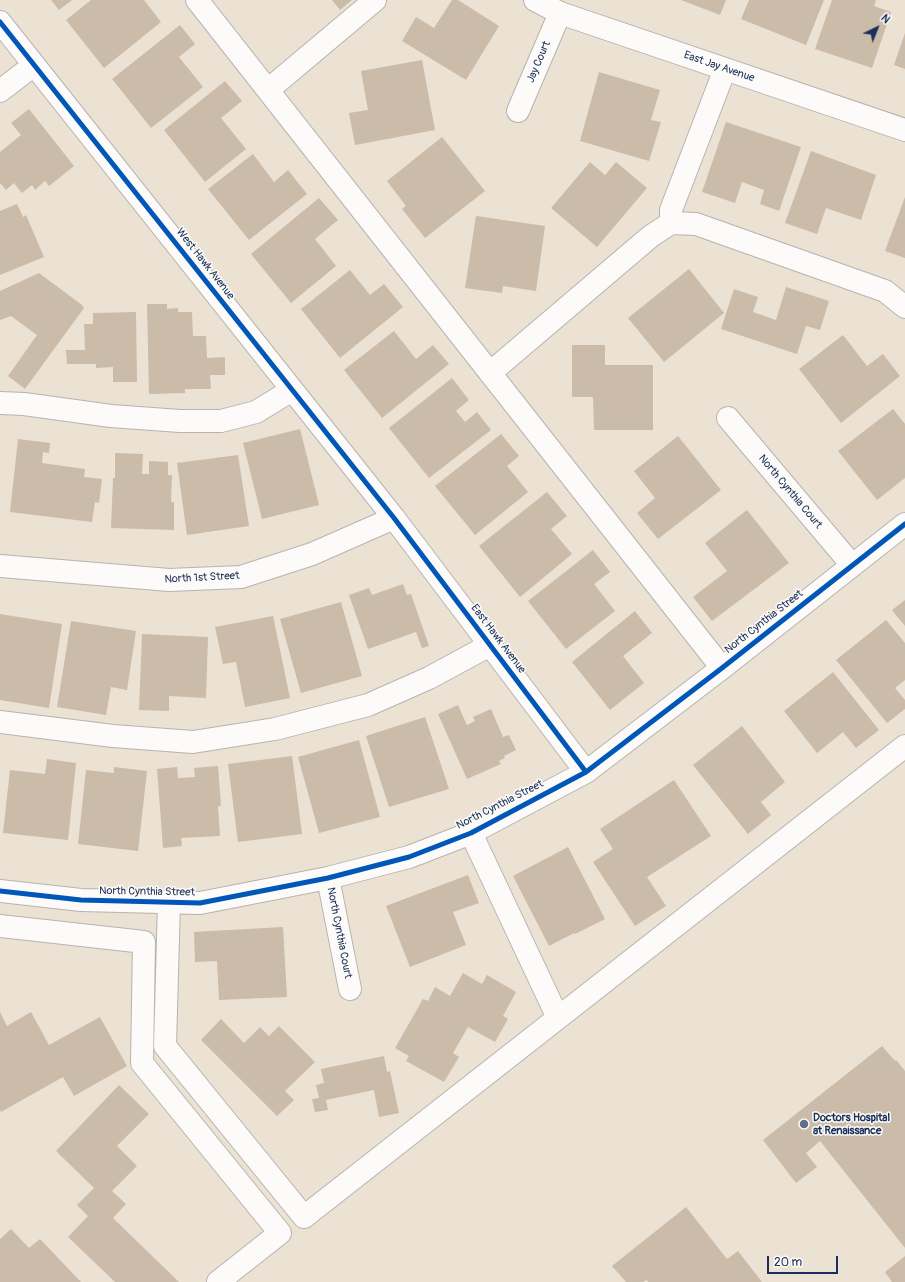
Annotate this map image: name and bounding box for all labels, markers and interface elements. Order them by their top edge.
north arrow [857,8,897,48]
text: N [878,12,893,26]
street label: Jay Court [524,39,554,85]
street label: East Jay Avenue [682,49,756,85]
street label: West Hawk Avenue [173,226,237,302]
street label: North Cynthia Court [755,452,825,532]
street label: North 1st Street [164,569,240,587]
street label: North Cynthia Street [722,587,806,657]
street label: East Hawk Avenue [468,602,528,676]
street label: North Cynthia Street [454,777,546,833]
street label: North Cynthia Street [99,885,195,899]
street label: North Cynthia Court [324,886,354,980]
place label: Doctors Hospital at Renaissance [813,1111,890,1137]
marker: Doctors Hospital at Renaissance [798,1118,810,1130]
scale bar [769,1248,840,1274]
text: 20 m [774,1255,802,1270]

